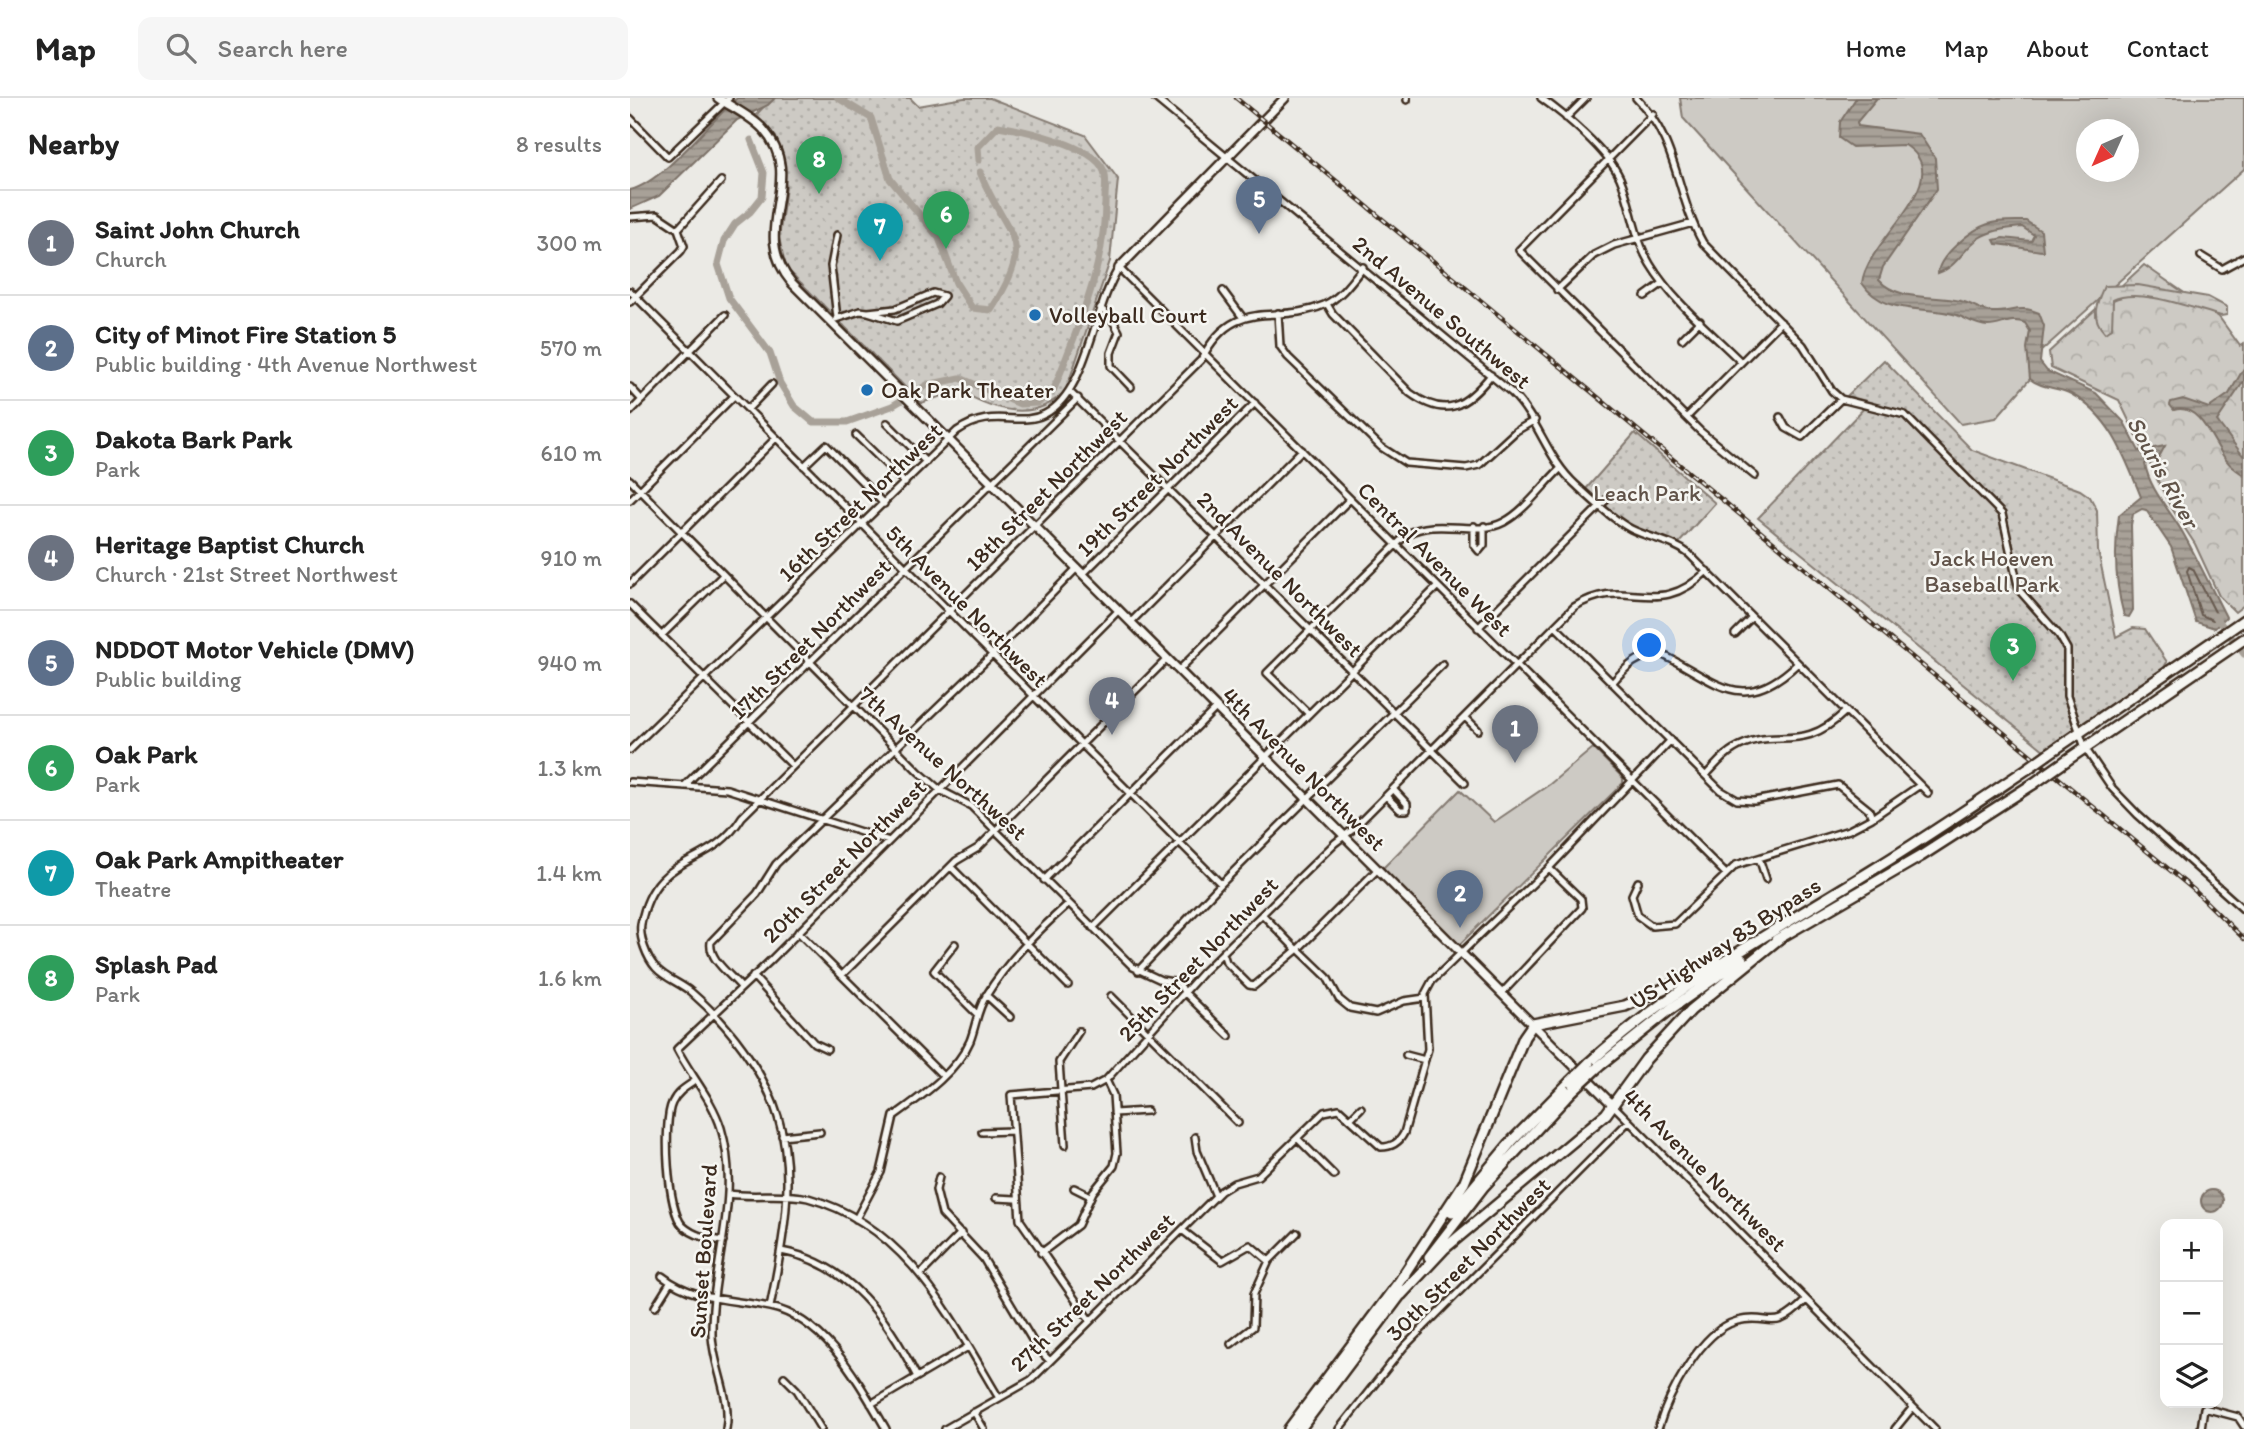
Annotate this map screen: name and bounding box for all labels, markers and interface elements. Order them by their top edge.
search box [138,17,628,80]
text: Map [35,29,96,68]
icon: search [162,29,200,67]
text: Search here [218,32,348,64]
text: Home [1846,34,1906,63]
text: Map [1944,34,1988,63]
text: About [2026,34,2089,63]
text: Contact [2127,34,2209,63]
north arrow [2076,119,2139,182]
text: Nearby [28,125,119,162]
text: 8 results [516,130,602,158]
pin: 8 [796,136,842,194]
pin: 5 [1236,176,1282,234]
pin: 6 [923,191,969,249]
pin: 7 [857,203,903,261]
text: Saint John Church [95,213,300,245]
text: 1 [46,229,56,257]
text: 300 m [537,229,602,257]
street label: 2nd Avenue Southwest [1347,229,1537,395]
text: Church [95,245,167,273]
place label: Volleyball Court [1049,301,1208,329]
marker: Volleyball Court [1027,307,1043,323]
text: City of Minot Fire Station 5 [95,318,396,350]
text: 2 [45,334,57,362]
text: 570 m [540,334,602,362]
text: Public building · 4th Avenue Northwest [95,350,477,378]
place label: Oak Park Theater [881,376,1054,404]
marker: Oak Park Theater [859,382,875,398]
street label: 19th Street Northwest [1070,389,1244,563]
street label: 18th Street Northwest [959,403,1133,577]
water label: Souris River [2121,411,2207,535]
street label: 16th Street Northwest [772,416,948,587]
text: Dakota Bark Park [95,423,292,455]
text: 3 [45,439,57,467]
text: 610 m [540,439,602,467]
text: Park [95,455,140,483]
street label: Central Avenue West [1352,476,1518,642]
park label: Leach Park [1593,479,1701,507]
street label: 2nd Avenue Northwest [1191,485,1369,663]
street label: 5th Avenue Northwest [880,519,1054,693]
text: Heritage Baptist Church [95,528,364,560]
text: 4 [44,544,58,572]
text: 910 m [541,544,602,572]
park label: Jack Hoeven Baseball Park [1924,544,2060,598]
street label: 17th Street Northwest [724,552,897,725]
text: Church · 21st Street Northwest [95,560,398,588]
pin: 3 [1990,623,2036,681]
your location [1632,628,1666,662]
text: NDDOT Motor Vehicle (DMV) [95,633,415,665]
text: 5 [45,649,57,677]
text: 940 m [537,649,602,677]
text: Public building [95,665,241,693]
pin: 4 [1089,677,1135,735]
street label: 7th Avenue Northwest [853,680,1033,846]
street label: 4th Avenue Northwest [1216,681,1392,857]
pin: 1 [1492,705,1538,763]
text: Oak Park [95,738,197,770]
text: 6 [45,754,57,782]
text: 1.3 km [538,754,602,782]
text: Park [95,770,140,798]
street label: 20th Street Northwest [756,773,932,949]
text: Oak Park Ampitheater [95,843,343,875]
text: 7 [45,859,57,887]
text: 1.4 km [536,859,602,887]
street label: 25th Street Northwest [1112,870,1284,1047]
pin: 2 [1437,870,1483,928]
street label: US Highway 83 Bypass [1624,871,1826,1015]
text: Theatre [95,875,171,903]
text: Splash Pad [95,948,217,980]
text: 8 [45,964,57,992]
text: 1.6 km [538,964,602,992]
text: Park [95,980,140,1008]
street label: 4th Avenue Northwest [1617,1082,1793,1258]
street label: Sunset Boulevard [683,1163,723,1339]
street label: 30th Street Northwest [1380,1171,1556,1347]
street label: 27th Street Northwest [1004,1206,1180,1378]
map controls [2160,1219,2223,1408]
button: + [2160,1219,2223,1282]
button: − [2160,1282,2223,1345]
button: layers [2160,1345,2223,1408]

